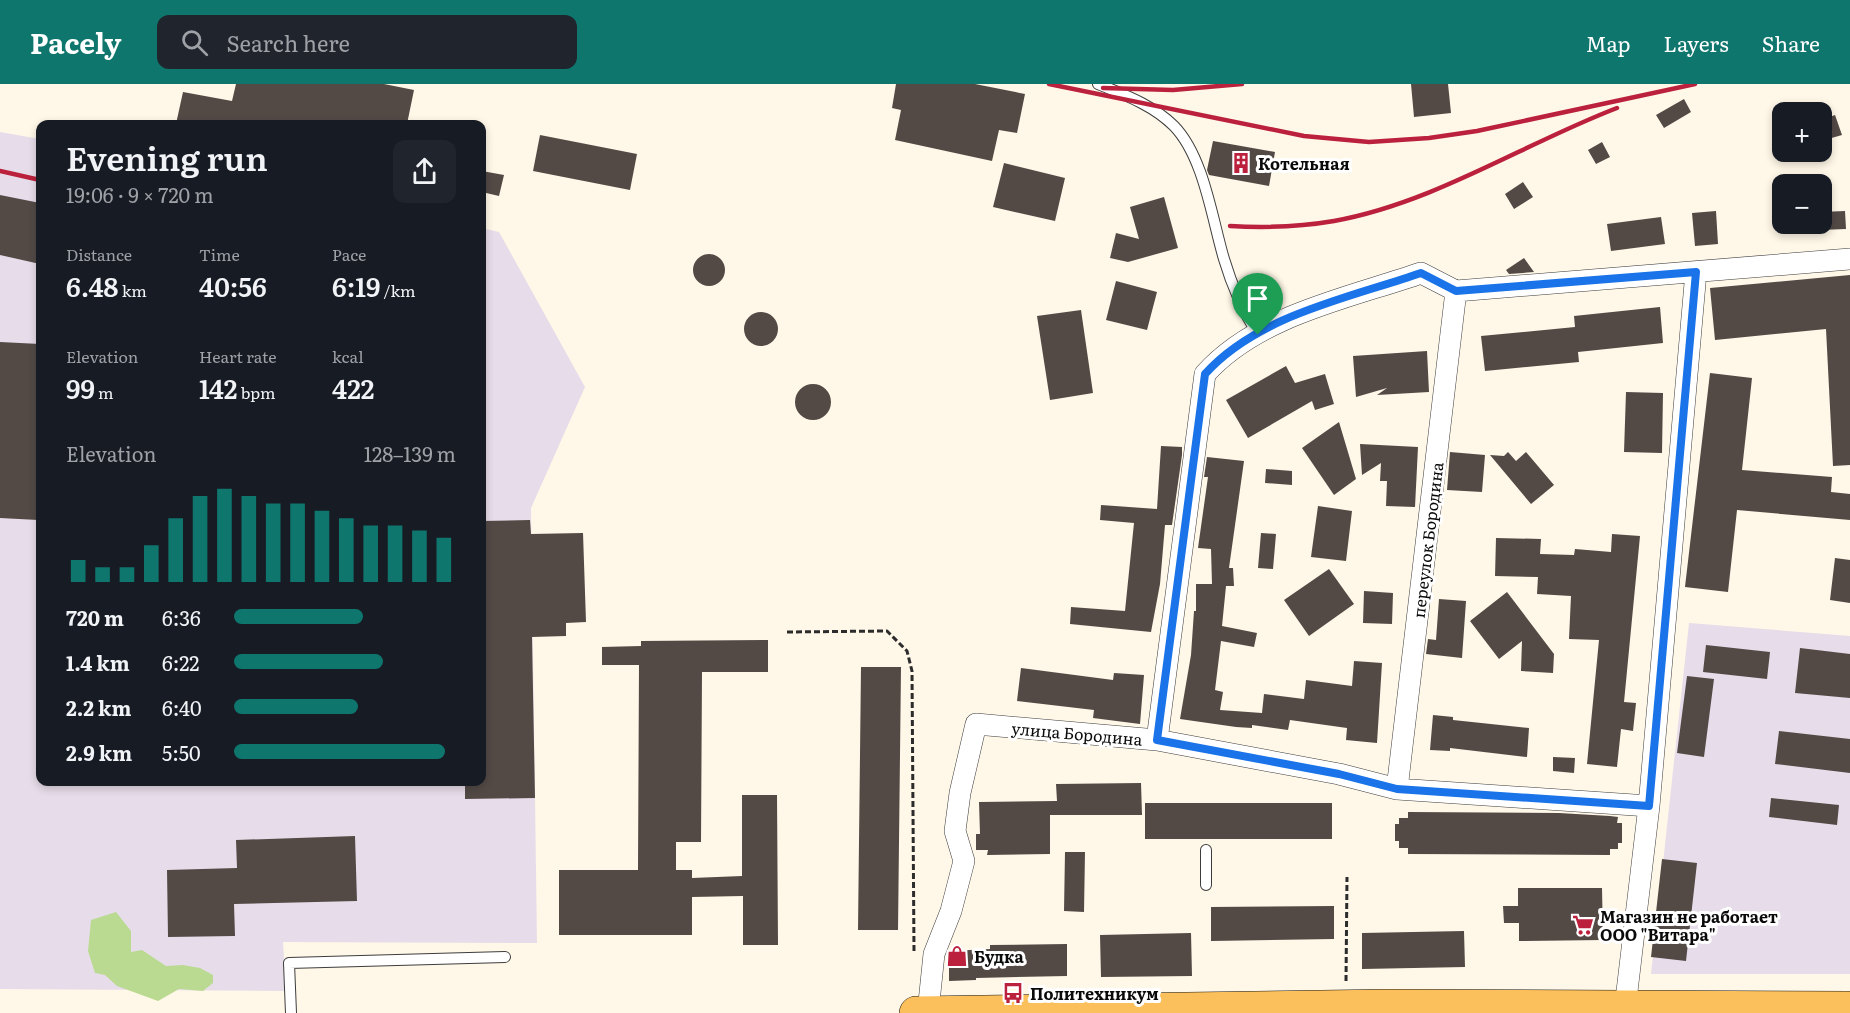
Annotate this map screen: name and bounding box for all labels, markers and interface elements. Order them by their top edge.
search box [157,15,577,69]
text: Pacely [30,21,121,63]
icon: search [178,26,211,59]
text: Search here [226,26,350,59]
text: Map [1586,27,1631,58]
text: Layers [1664,27,1729,58]
text: Share [1762,27,1820,58]
map controls [1772,102,1832,234]
button: + [1772,102,1832,162]
text: Evening run [66,132,268,181]
button: share [393,140,456,203]
building icon: Котельная [1229,151,1253,175]
place label: Котельная [1258,151,1350,175]
button: − [1772,174,1832,234]
text: 19:06 · 9 × 720 m [66,179,214,209]
text: Distance [66,242,132,266]
text: Time [199,242,240,266]
text: Pace [332,242,366,266]
text: 6.48 [66,266,118,305]
text: 40:56 [199,266,267,305]
text: 6:19 [332,266,380,305]
pin [1232,273,1283,335]
text: km [118,278,147,302]
text: /km [380,278,416,302]
icon: arrive [1241,282,1274,315]
text: Elevation [66,344,138,368]
text: Heart rate [199,344,277,368]
text: kcal [332,344,364,368]
text: 99 [66,368,95,407]
text: 142 [199,368,237,407]
text: 422 [332,368,374,407]
text: m [95,380,114,404]
text: bpm [237,380,275,404]
text: Elevation [66,438,156,468]
text: 128–139 m [364,438,456,468]
street label: переулок Бородина [1406,460,1449,619]
text: 720 m [66,602,124,632]
text: 6:36 [162,602,201,632]
text: 1.4 km [66,647,130,677]
text: 6:22 [162,647,199,677]
text: 2.2 km [66,692,131,722]
text: 6:40 [162,692,202,722]
street label: улица Бородина [1011,715,1144,751]
text: 2.9 km [66,737,132,767]
text: 5:50 [162,737,201,767]
place label: Магазин не работает ООО "Витара" [1600,904,1778,946]
supermarket icon: Магазин не работает ООО "Витара" [1571,913,1595,937]
shop icon: Будка [945,944,969,968]
place label: Будка [974,944,1025,968]
bus stop icon: Политехникум [1001,981,1025,1005]
place label: Политехникум [1030,981,1159,1005]

